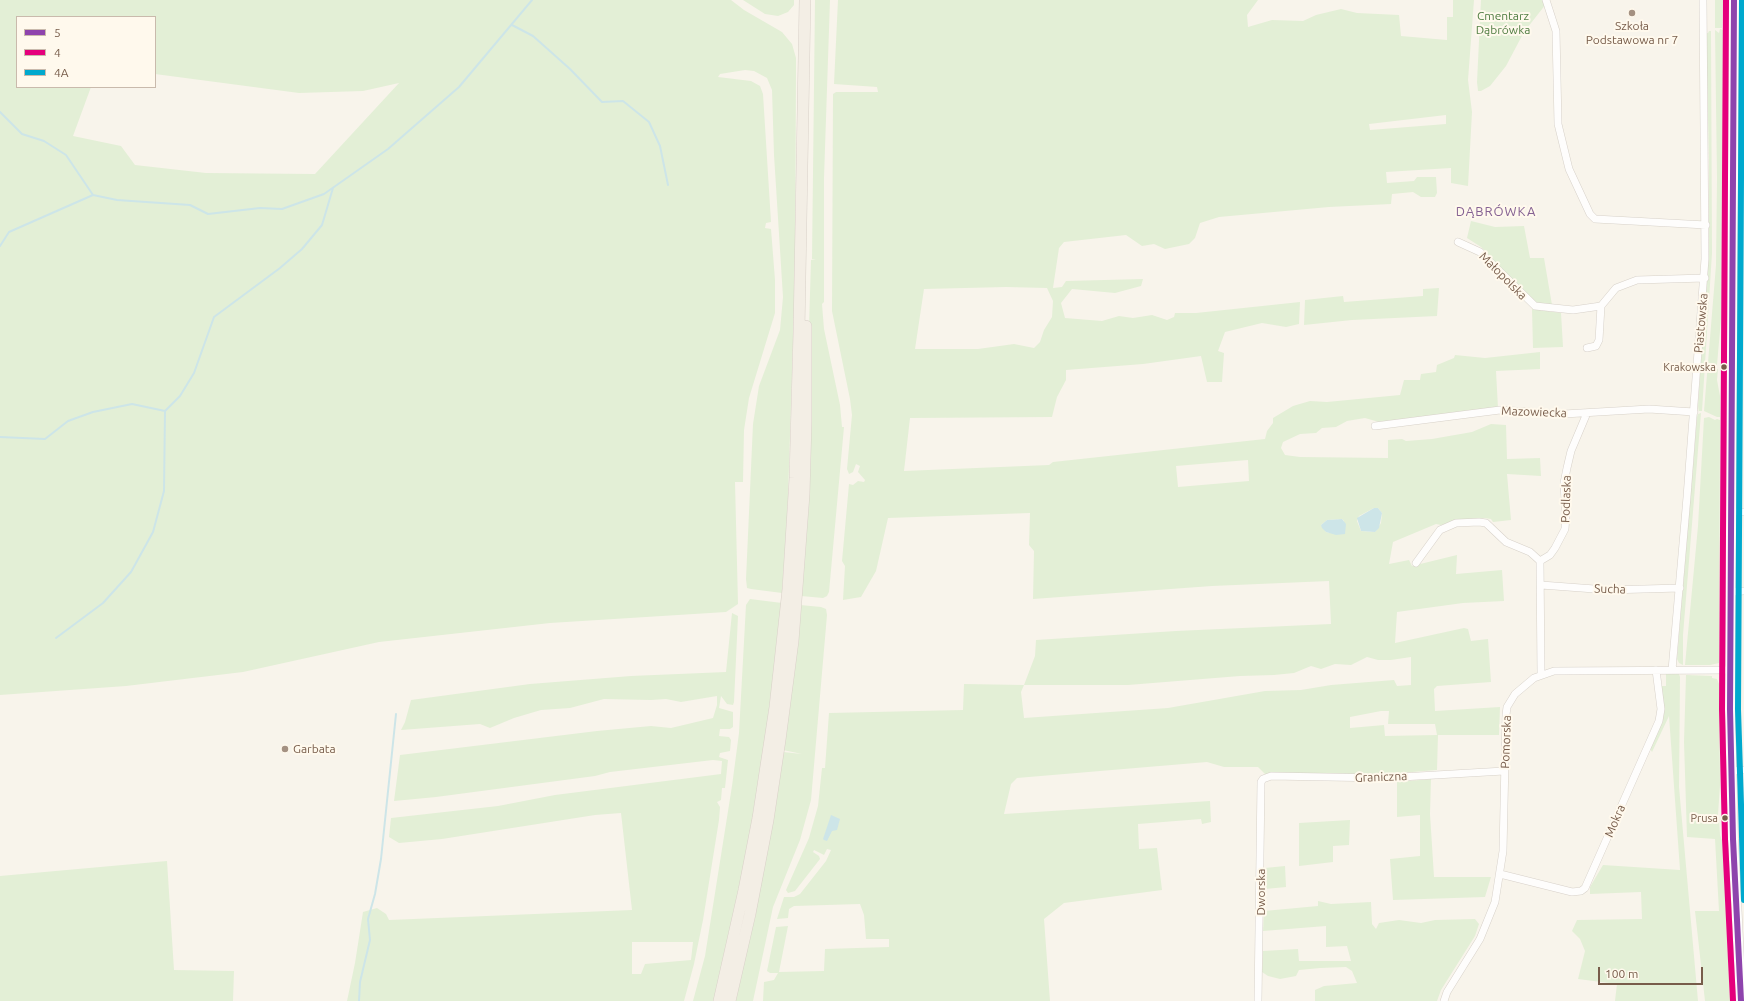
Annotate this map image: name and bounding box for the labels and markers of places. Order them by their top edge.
marker: Szkoła Podstawowa nr 7 [1627,8,1637,18]
place label: Szkoła Podstawowa nr 7 [1586,19,1678,47]
place label: Krakowska [1663,360,1716,374]
marker: Krakowska [1719,362,1729,372]
place label: Garbata [293,742,336,756]
marker: Garbata [280,744,290,754]
place label: Prusa [1691,811,1718,825]
marker: Prusa [1720,813,1730,823]

